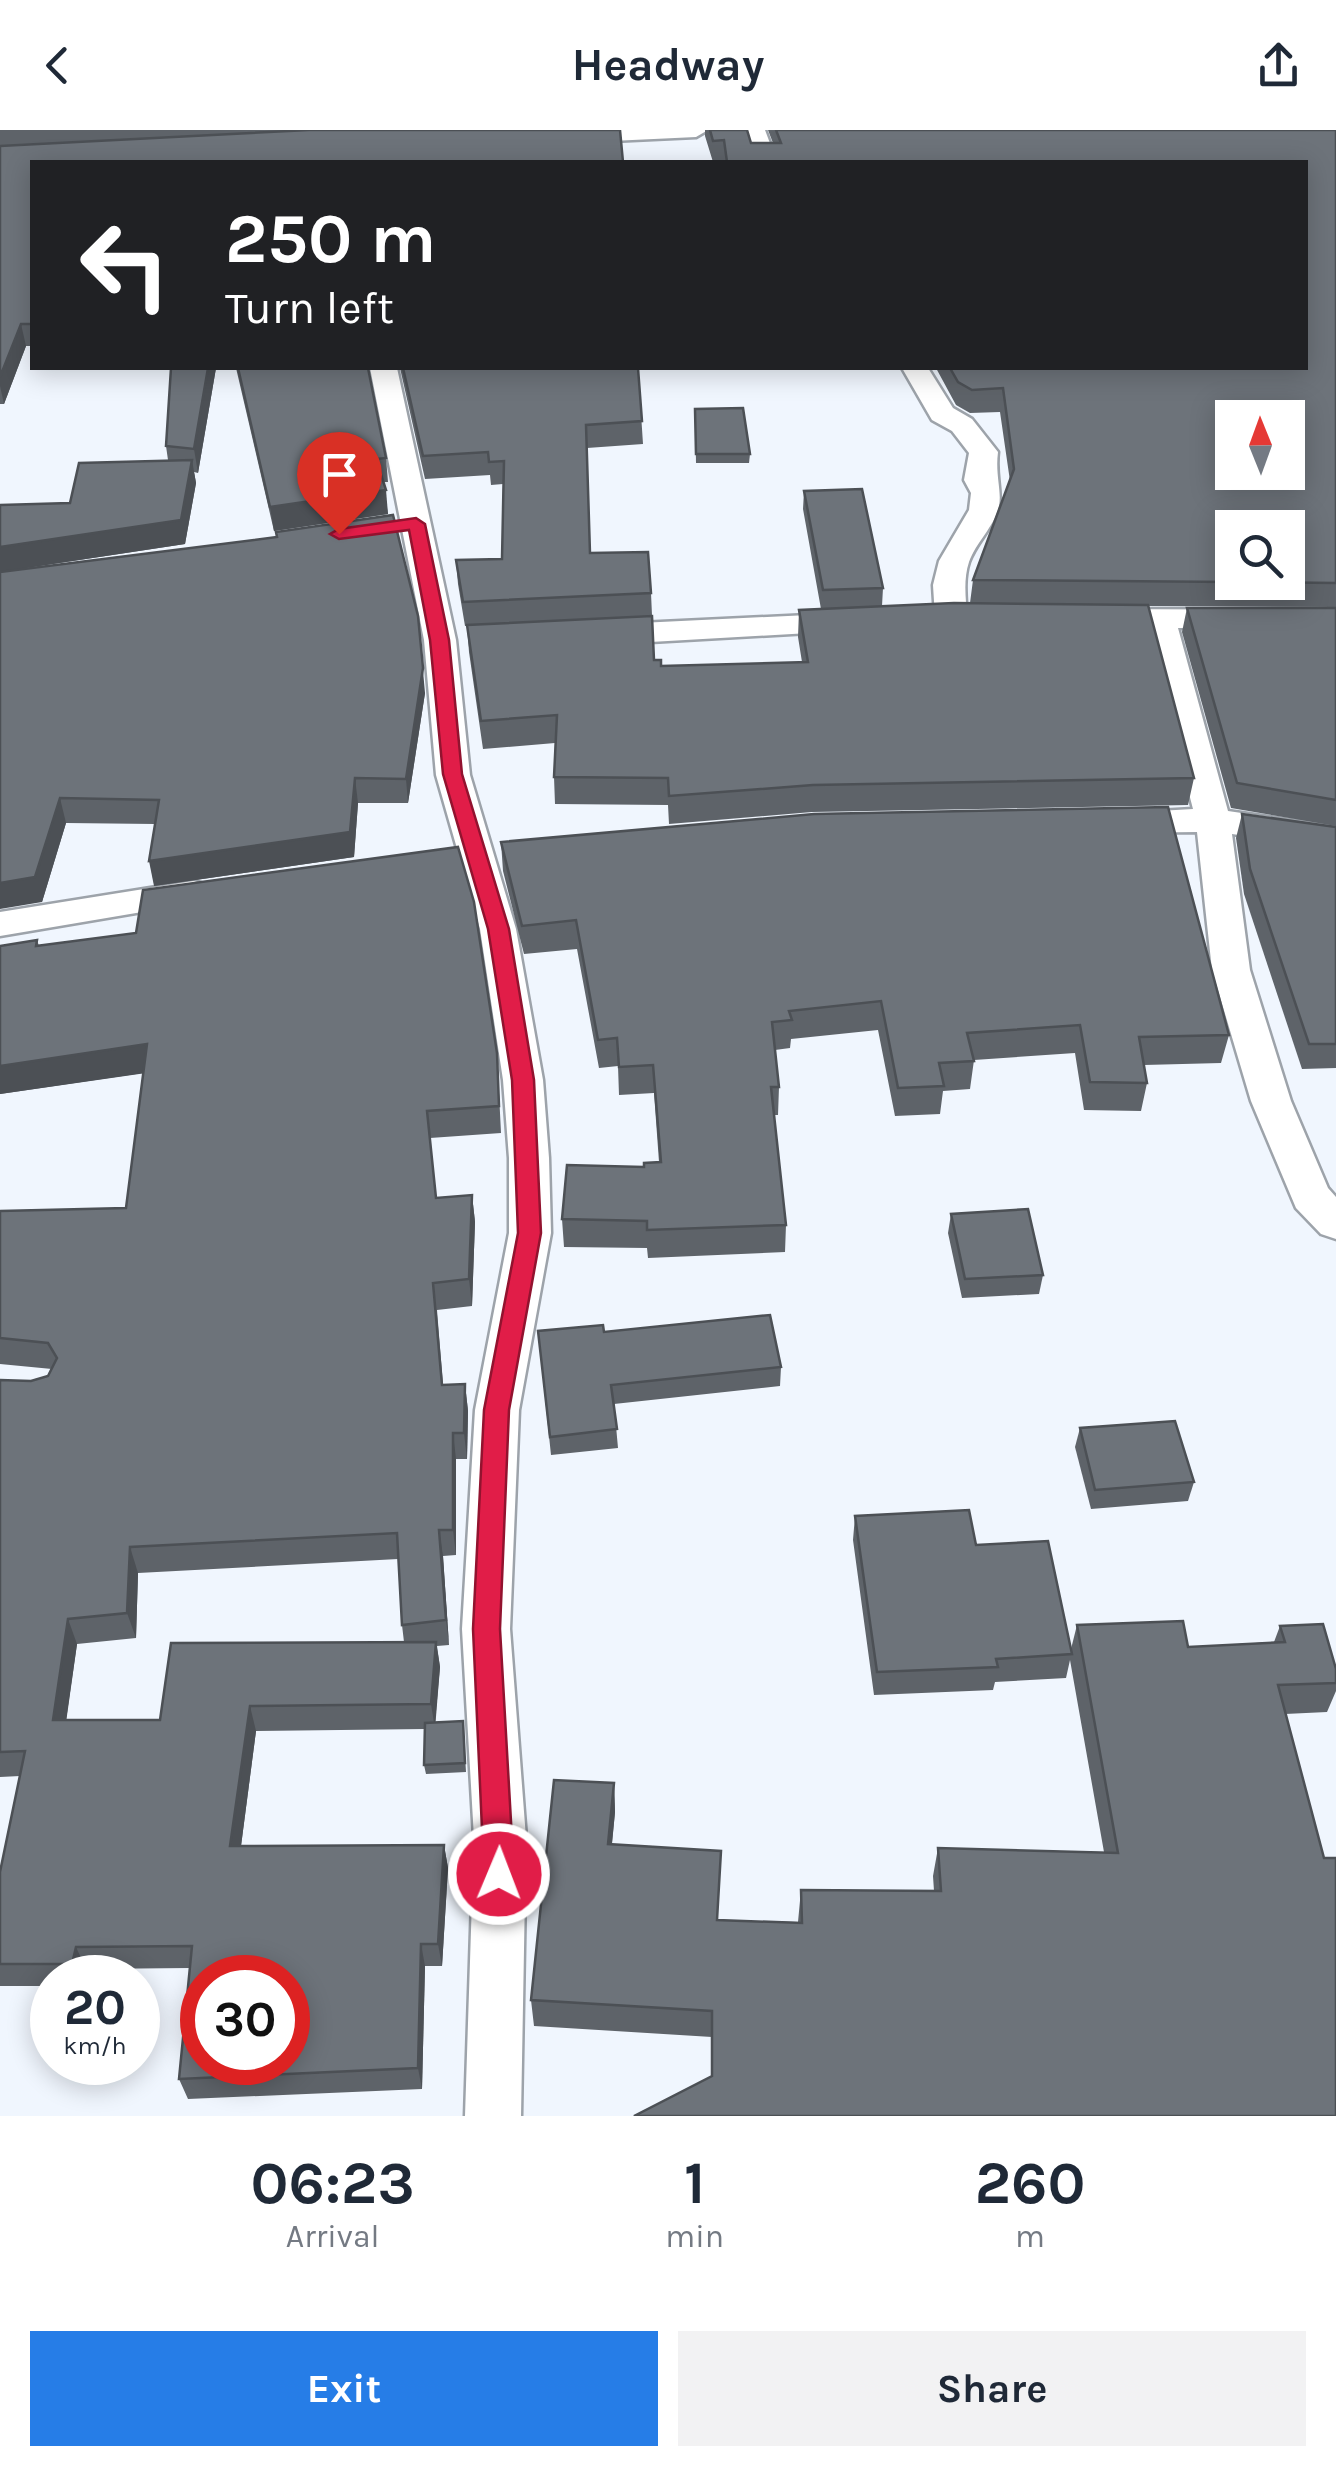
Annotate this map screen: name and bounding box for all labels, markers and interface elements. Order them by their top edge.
icon: back [30,38,85,93]
icon: share [1251,38,1306,93]
text: Headway [572,39,764,91]
text: 250 m [225,198,437,280]
icon: left [60,200,190,330]
text: Turn left [225,282,394,334]
north arrow [1215,400,1305,490]
map controls [1215,400,1305,600]
pin [297,432,382,535]
icon: arrive [312,447,367,502]
button: search [1215,510,1305,600]
position arrow [447,1822,551,1926]
speed limit sign: 30 [180,1955,310,2085]
text: 20 [64,1978,126,2037]
text: km/h [63,2031,127,2060]
text: 06:23 [251,2148,415,2218]
text: 1 [684,2148,705,2218]
text: 260 [975,2148,1085,2218]
text: Arrival [286,2218,380,2255]
text: min [665,2218,724,2255]
text: m [1015,2218,1045,2255]
button: Exit [30,2331,658,2446]
button: Share [678,2331,1306,2446]

